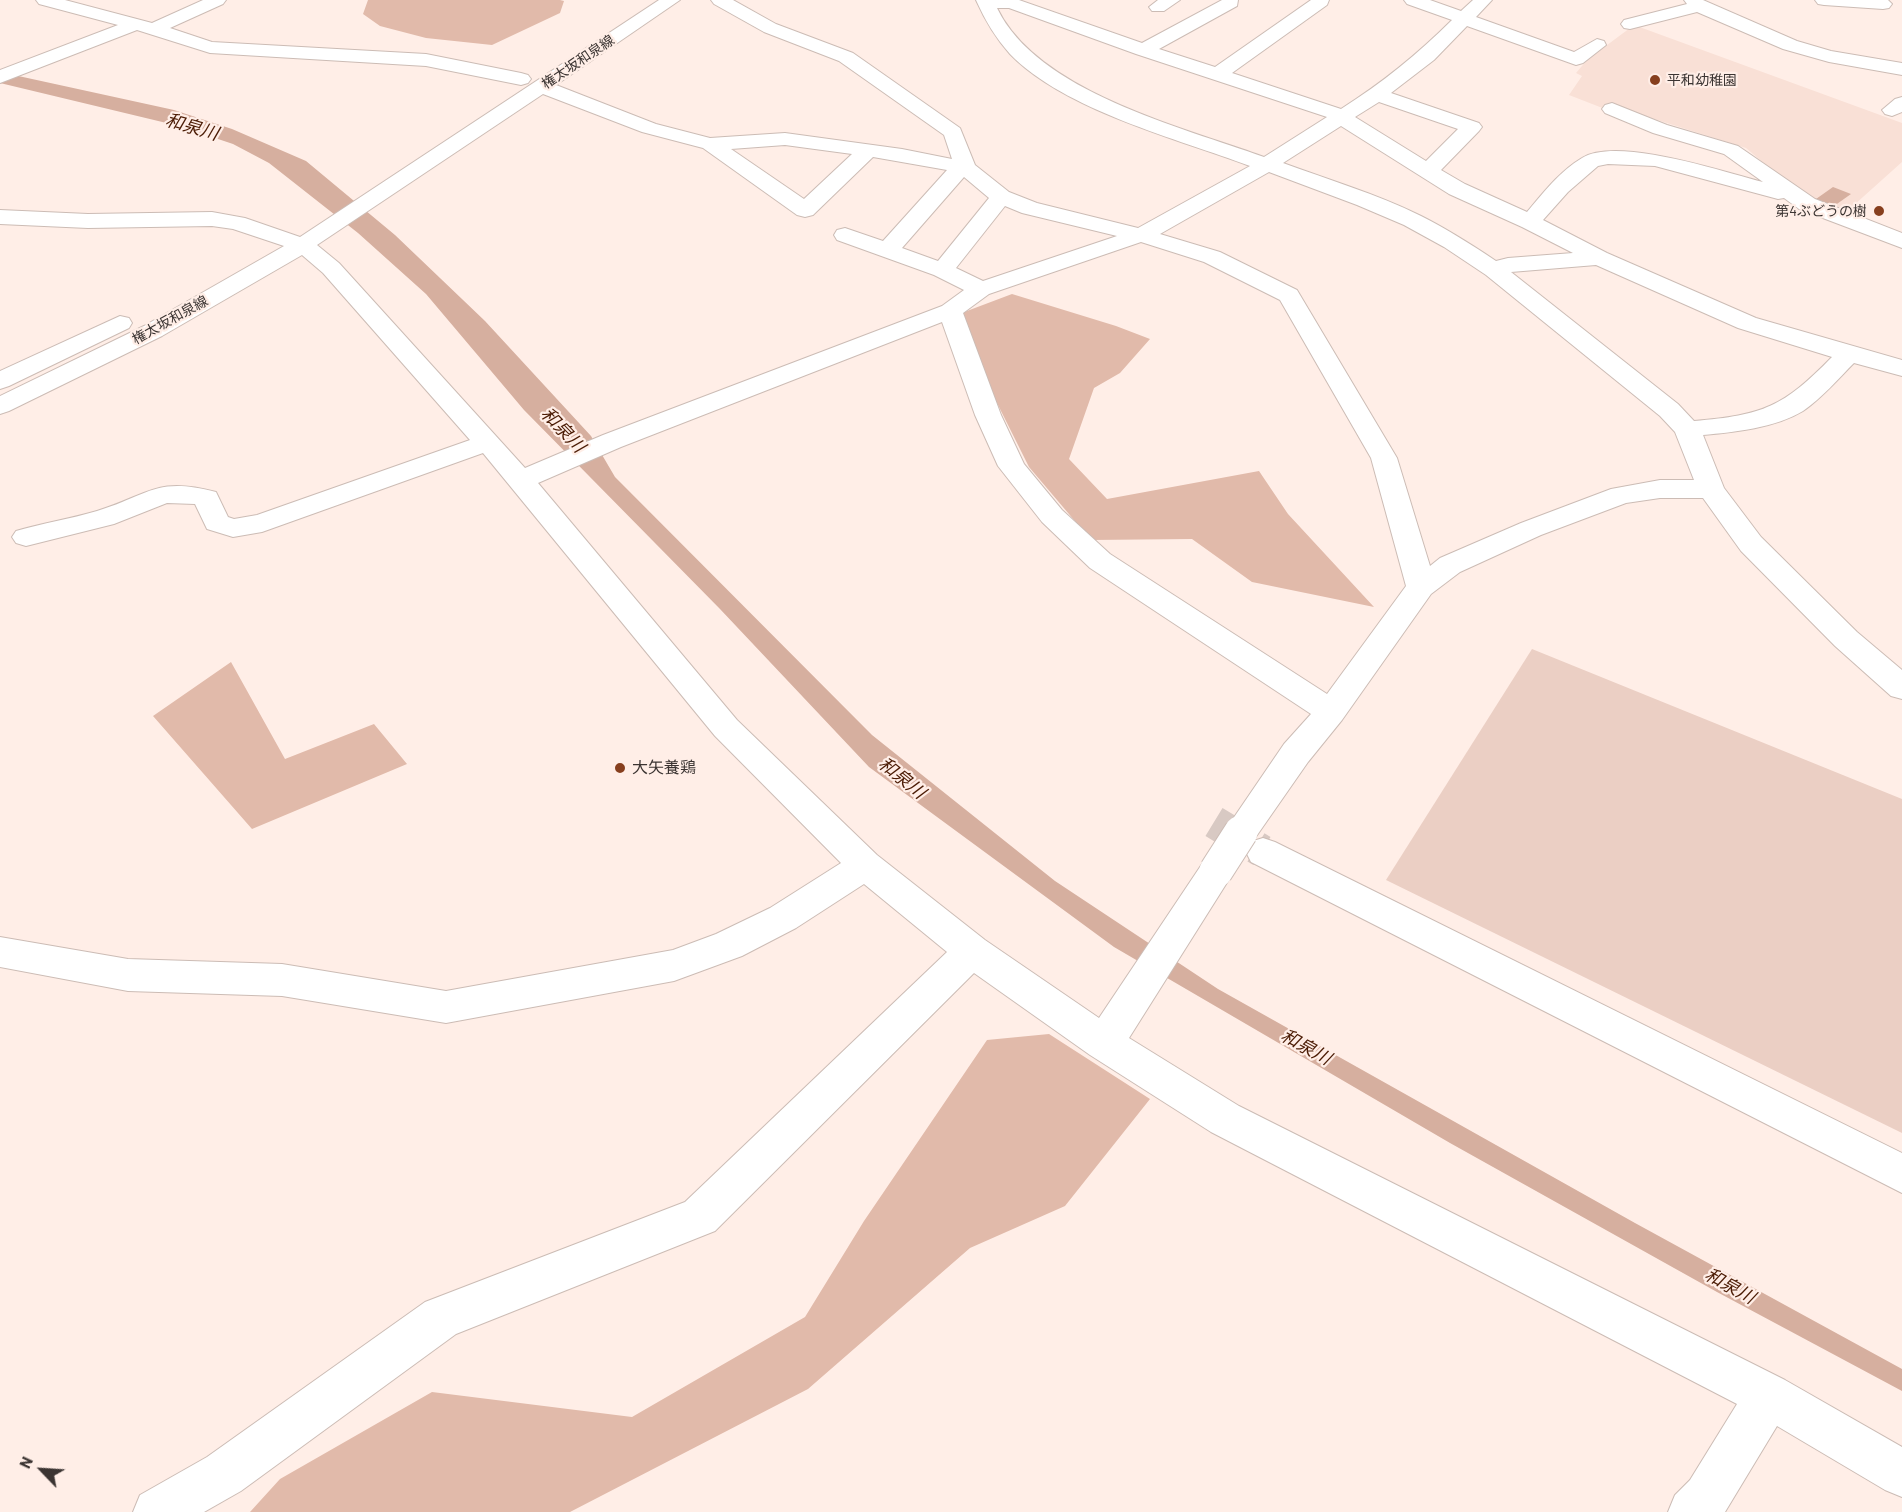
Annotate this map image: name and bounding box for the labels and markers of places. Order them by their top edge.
place label: 平和幼稚園 [1667,72,1737,88]
marker: 平和幼稚園 [1648,73,1662,87]
place label: 第4ぶどうの樹 [1775,203,1867,219]
marker: 第4ぶどうの樹 [1872,204,1886,218]
place label: 大矢養鶏 [632,758,696,778]
marker: 大矢養鶏 [613,761,627,775]

